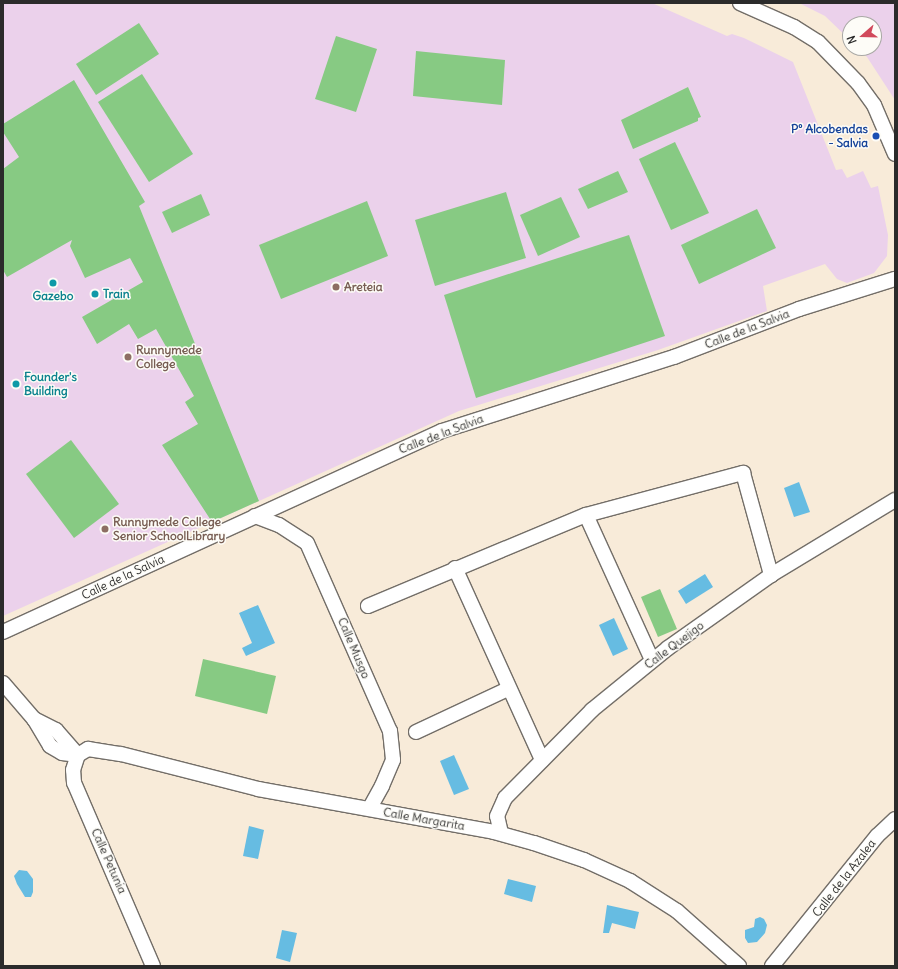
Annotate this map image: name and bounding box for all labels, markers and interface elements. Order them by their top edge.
north arrow [842,16,882,56]
text: N [844,34,860,46]
place label: Pº Alcobendas - Salvia [791,122,868,150]
marker: Pº Alcobendas - Salvia [871,131,881,141]
marker: Gazebo [48,278,58,288]
place label: Areteia [344,280,383,294]
marker: Areteia [331,282,341,292]
place label: Train [103,287,130,301]
place label: Gazebo [33,289,73,303]
marker: Train [90,289,100,299]
street label: Calle de la Salvia [703,306,791,352]
place label: Runnymede College [136,343,202,371]
marker: Runnymede College [123,352,133,362]
place label: Founder's Building [24,370,77,398]
marker: Founder's Building [11,379,21,389]
street label: Calle de la Salvia [397,411,485,457]
place label: Runnymede College Senior SchoolLibrary [113,515,225,543]
marker: Runnymede College Senior SchoolLibrary [100,524,110,534]
street label: Calle de la Salvia [79,552,167,602]
street label: Calle Musgo [335,615,373,681]
street label: Calle Quejigo [641,618,707,672]
street label: Calle Margarita [382,805,466,833]
street label: Calle Petunia [88,826,130,896]
street label: Calle de la Azalea [809,836,879,920]

